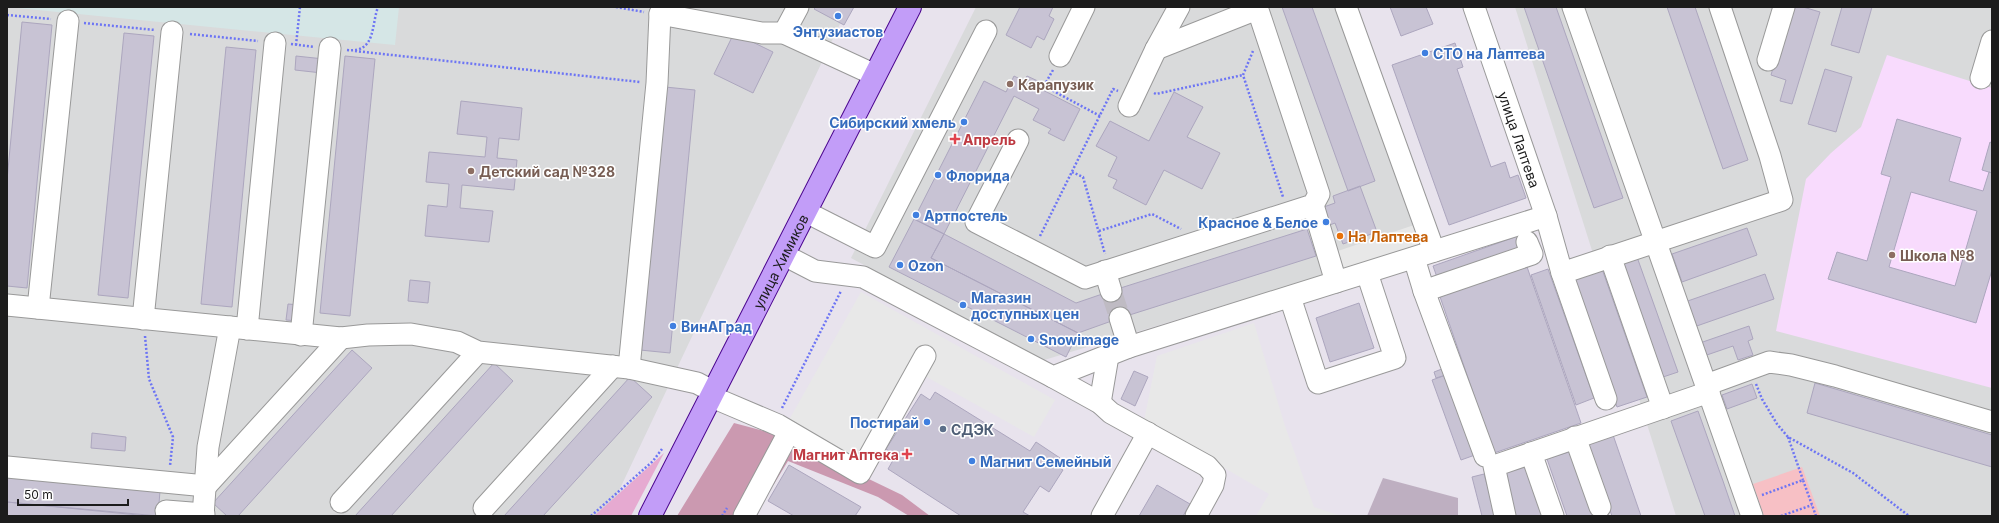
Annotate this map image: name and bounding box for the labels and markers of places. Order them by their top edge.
marker: Энтузиастов [833,11,843,21]
place label: Энтузиастов [793,23,883,40]
place label: СТО на Лаптева [1433,45,1545,62]
marker: СТО на Лаптева [1420,48,1430,58]
place label: Карапузик [1018,76,1095,93]
marker: Карапузик [1005,79,1015,89]
place label: Сибирский хмель [829,114,956,131]
marker: Сибирский хмель [959,117,969,127]
place label: Апрель [963,131,1016,148]
marker: Апрель [950,134,960,144]
place label: Детский сад №328 [479,163,615,180]
marker: Детский сад №328 [466,166,476,176]
place label: Флорида [946,167,1010,184]
marker: Флорида [933,170,943,180]
place label: Артпостель [924,207,1008,224]
marker: Артпостель [911,210,921,220]
place label: Красное & Белое [1198,214,1318,231]
marker: Красное & Белое [1321,217,1331,227]
place label: На Лаптева [1348,228,1428,245]
marker: На Лаптева [1335,231,1345,241]
place label: Школа №8 [1900,247,1975,264]
marker: Школа №8 [1887,250,1897,260]
place label: Ozon [908,257,944,274]
marker: Ozon [895,260,905,270]
place label: Магазин доступных цен [971,289,1079,322]
marker: Магазин доступных цен [958,300,968,310]
place label: ВинАГрад [681,318,752,335]
marker: ВинАГрад [668,321,678,331]
place label: Snowimage [1039,331,1119,348]
marker: Snowimage [1026,334,1036,344]
place label: Постирай [850,414,919,431]
marker: Постирай [922,417,932,427]
place label: СДЭК [951,421,994,438]
marker: СДЭК [938,424,948,434]
place label: Магнит Аптека [793,446,899,463]
marker: Магнит Аптека [902,449,912,459]
place label: Магнит Семейный [980,453,1111,470]
marker: Магнит Семейный [967,456,977,466]

